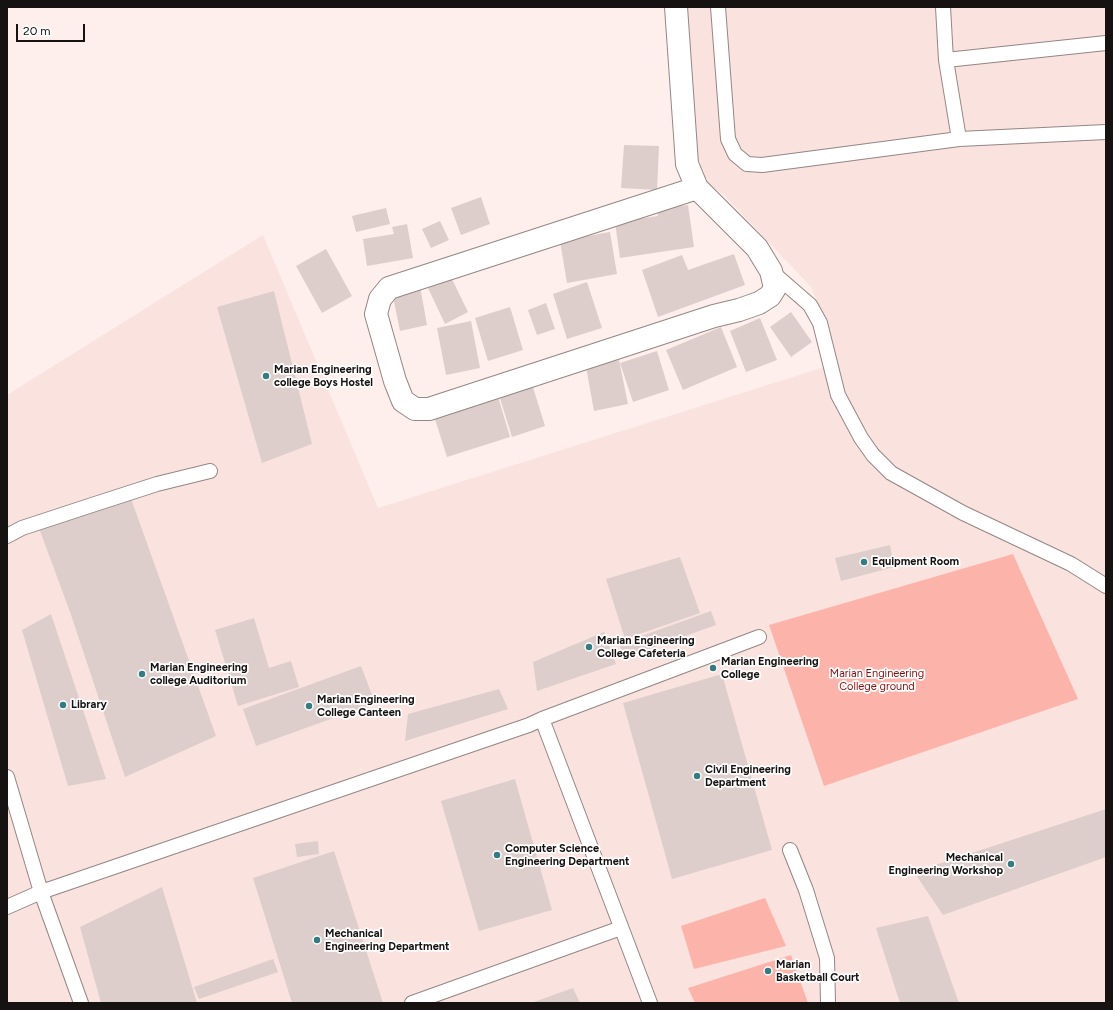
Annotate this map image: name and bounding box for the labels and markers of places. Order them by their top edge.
place label: Marian Engineering college Boys Hostel [274,363,373,389]
marker: Marian Engineering college Boys Hostel [261,371,271,381]
place label: Equipment Room [872,555,959,569]
marker: Equipment Room [859,557,869,567]
place label: Marian Engineering College Cafeteria [597,634,695,660]
marker: Marian Engineering College Cafeteria [584,642,594,652]
place label: Marian Engineering College [721,655,819,681]
place label: Marian Engineering college Auditorium [150,661,248,687]
marker: Marian Engineering College [708,663,718,673]
marker: Marian Engineering college Auditorium [137,669,147,679]
place label: Marian Engineering College Canteen [317,693,415,719]
place label: Library [71,698,107,712]
marker: Library [58,700,68,710]
marker: Marian Engineering College Canteen [304,701,314,711]
place label: Civil Engineering Department [705,763,791,789]
marker: Civil Engineering Department [692,771,702,781]
place label: Computer Science Engineering Department [505,842,629,868]
marker: Computer Science Engineering Department [492,850,502,860]
place label: Mechanical Engineering Workshop [889,851,1003,877]
marker: Mechanical Engineering Workshop [1006,859,1016,869]
place label: Mechanical Engineering Department [325,927,449,953]
marker: Mechanical Engineering Department [312,935,322,945]
place label: Marian Basketball Court [776,958,860,984]
marker: Marian Basketball Court [763,966,773,976]

